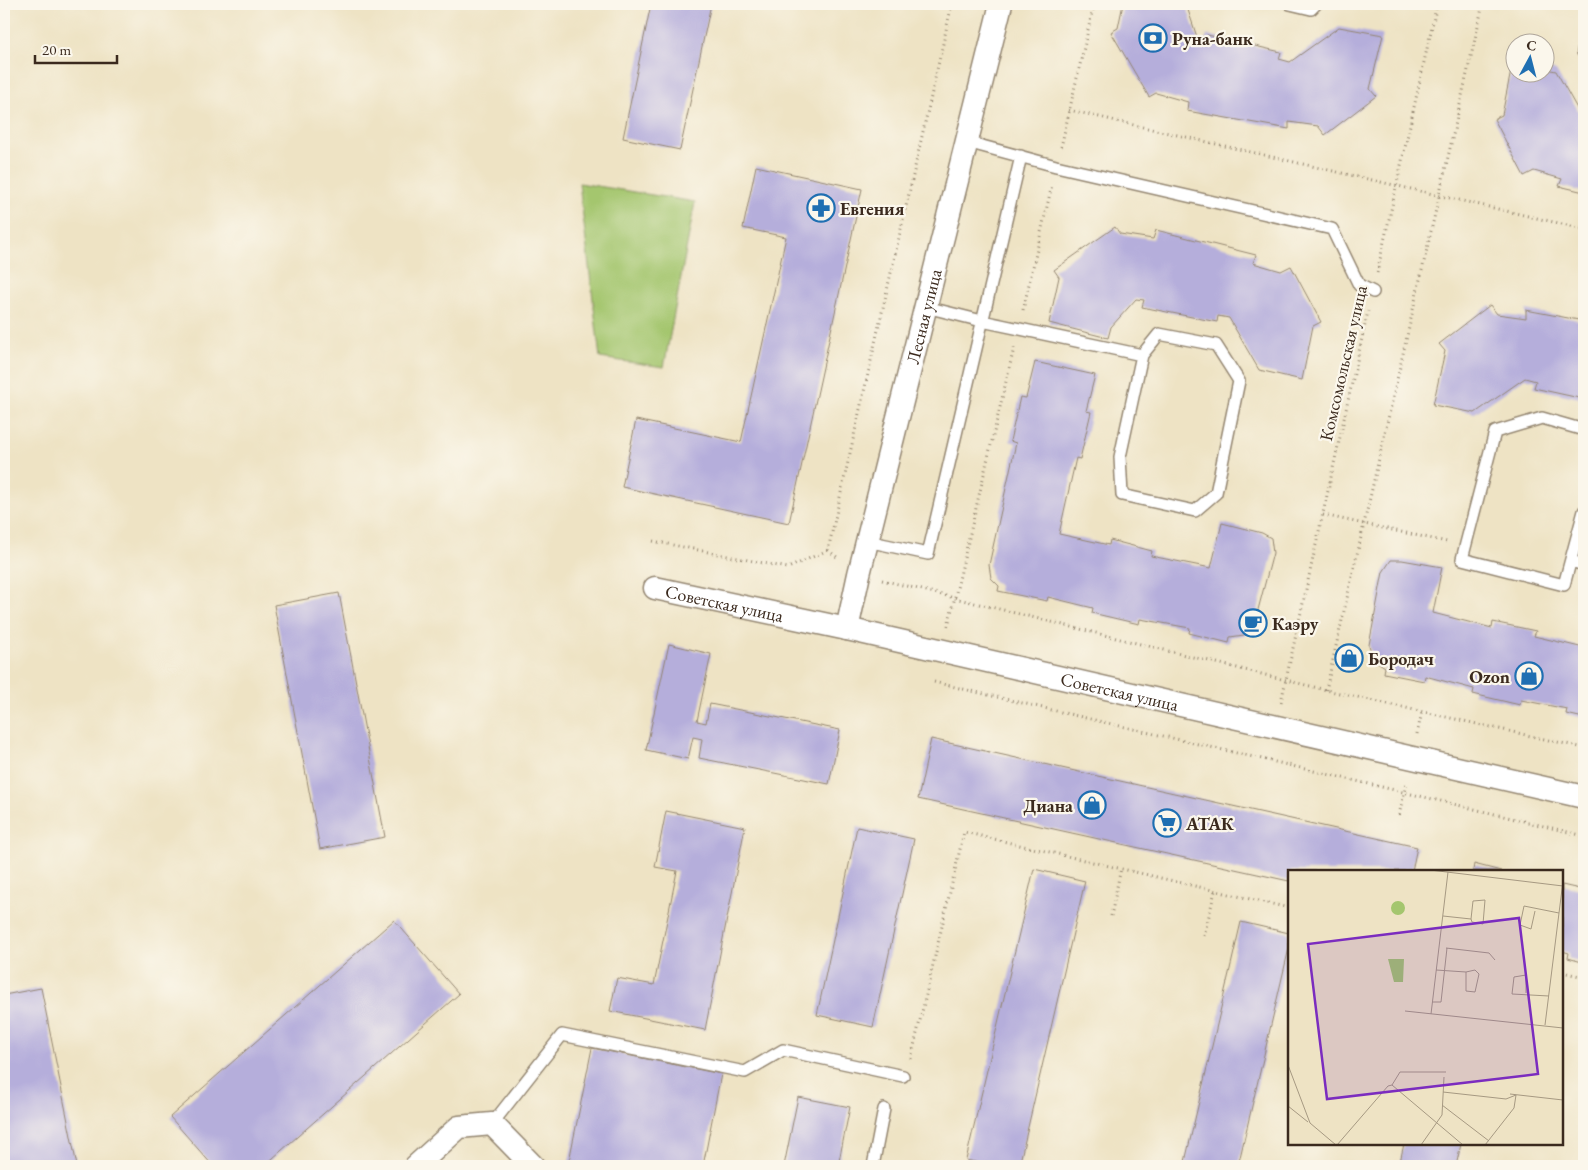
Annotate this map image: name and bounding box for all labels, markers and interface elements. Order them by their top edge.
bank icon: Руна-банк [1138,23,1168,53]
place label: Руна-банк [1172,27,1253,50]
scale bar [35,32,118,64]
north arrow [1506,32,1556,82]
text: С [1526,36,1538,55]
text: 20 m [42,40,71,59]
pharmacy icon: Евгения [806,193,836,223]
place label: Евгения [840,197,905,220]
street label: Лесная улица [900,266,946,366]
street label: Комсомольская улица [1314,282,1372,443]
street label: Советская улица [663,579,786,627]
cafe icon: Каэру [1238,608,1268,638]
place label: Каэру [1272,612,1319,635]
shop icon: Бородач [1334,643,1364,673]
place label: Бородач [1368,647,1434,670]
shop icon: Ozon [1514,661,1544,691]
place label: Ozon [1469,665,1510,688]
street label: Советская улица [1059,667,1182,716]
shop icon: Диана [1077,790,1107,820]
place label: Диана [1023,794,1073,817]
supermarket icon: АТАК [1152,808,1182,838]
place label: АТАК [1185,812,1234,835]
inset map [1288,870,1563,1145]

